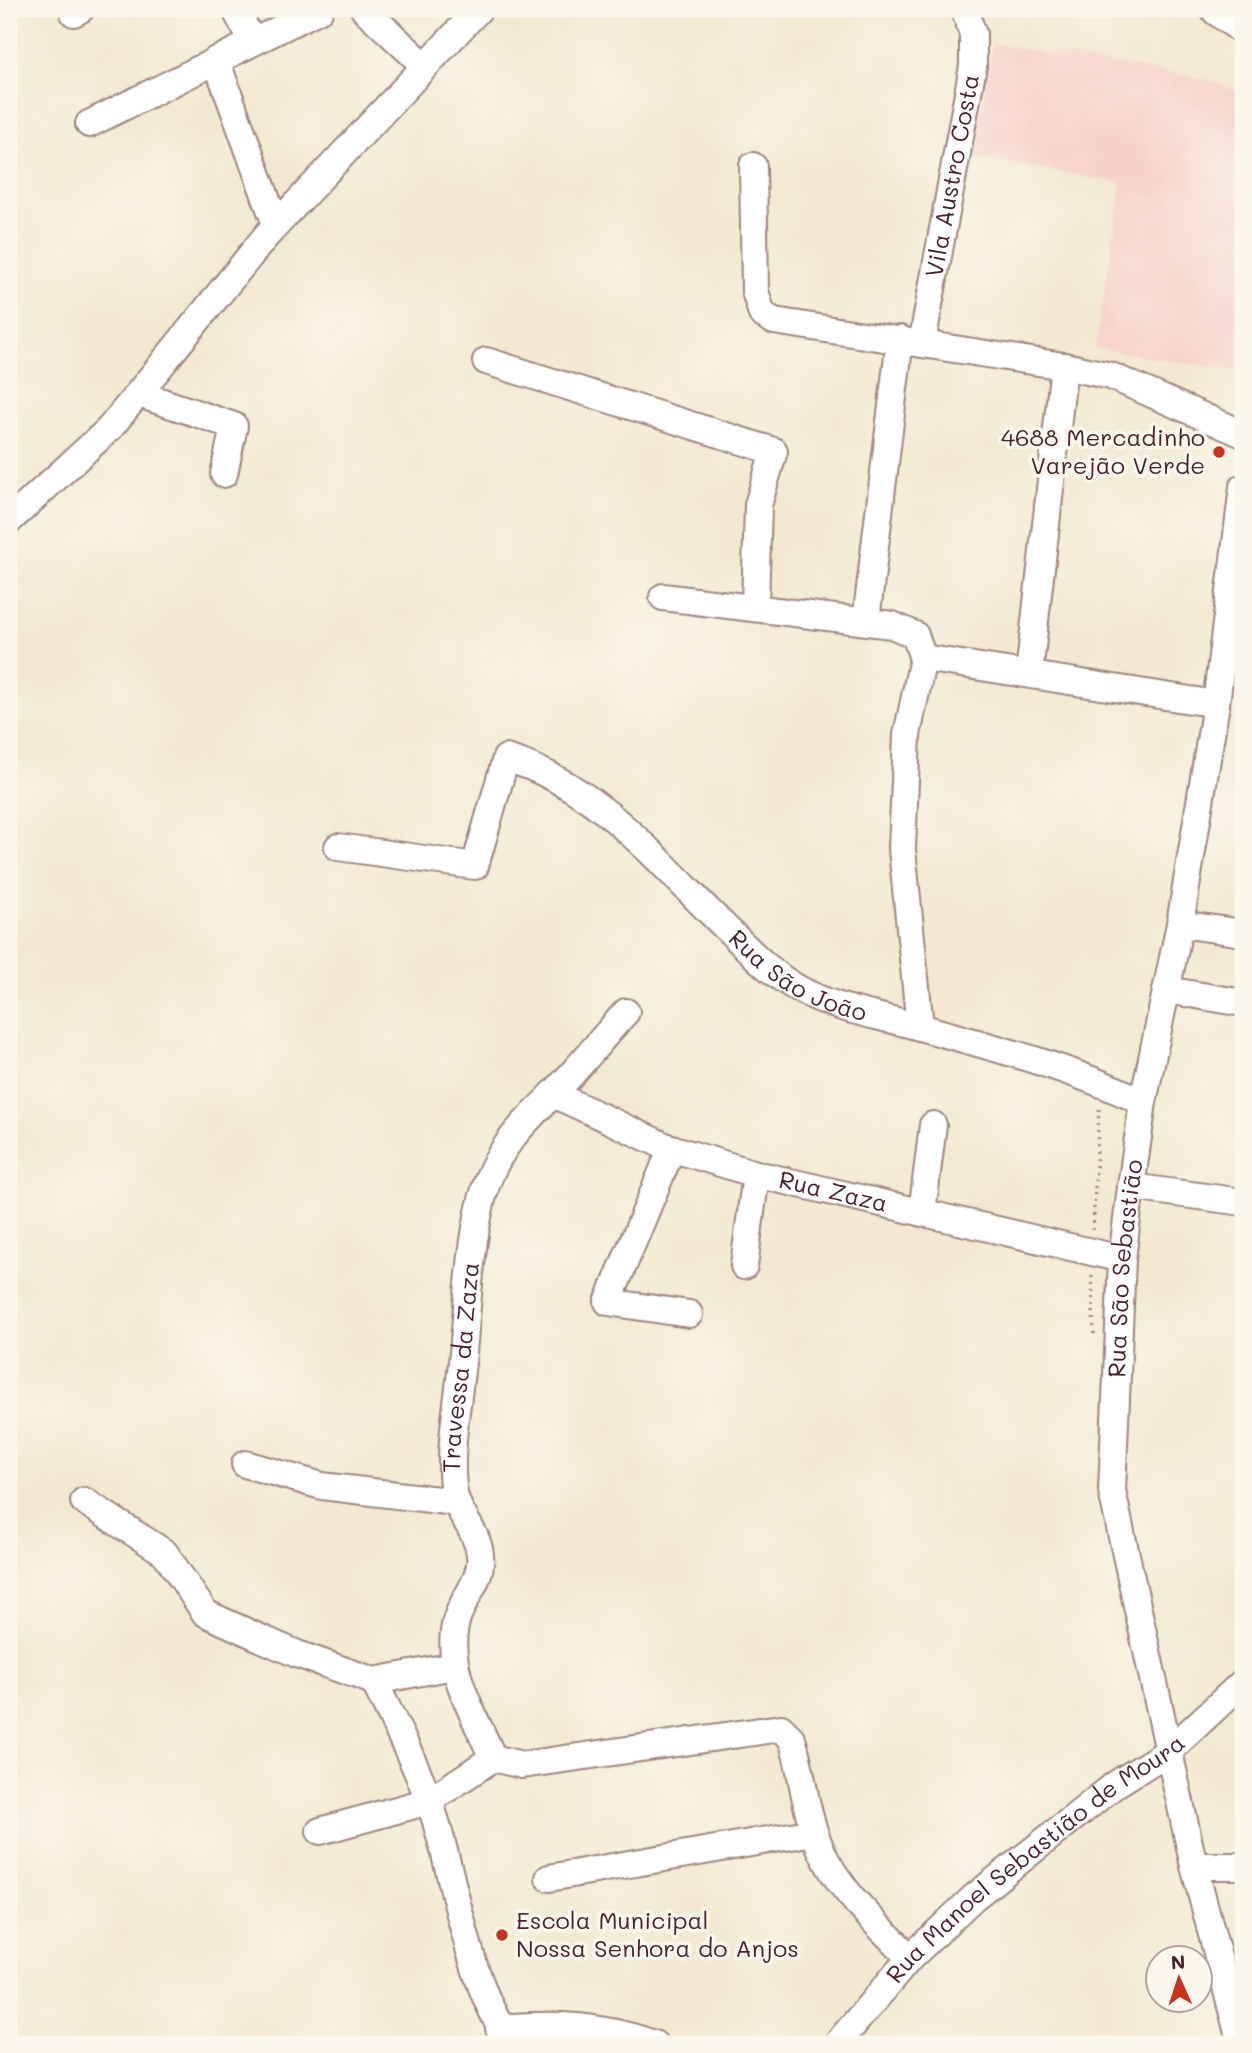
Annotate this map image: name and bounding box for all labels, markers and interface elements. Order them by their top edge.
street label: Vila Austro Costa [917,71,985,280]
place label: 4688 Mercadinho Varejão Verde [1001,421,1205,480]
marker: 4688 Mercadinho Varejão Verde [1211,444,1227,460]
street label: Rua São João [723,922,870,1027]
street label: Rua São Sebastião [1100,1157,1149,1378]
street label: Rua Zaza [776,1163,891,1218]
street label: Travessa da Zaza [435,1260,485,1473]
street label: Rua Manoel Sebastião de Moura [878,1727,1191,1989]
place label: Escola Municipal Nossa Senhora do Anjos [516,1904,799,1963]
marker: Escola Municipal Nossa Senhora do Anjos [494,1927,510,1943]
north arrow [1144,1944,1214,2014]
text: N [1170,1949,1186,1974]

